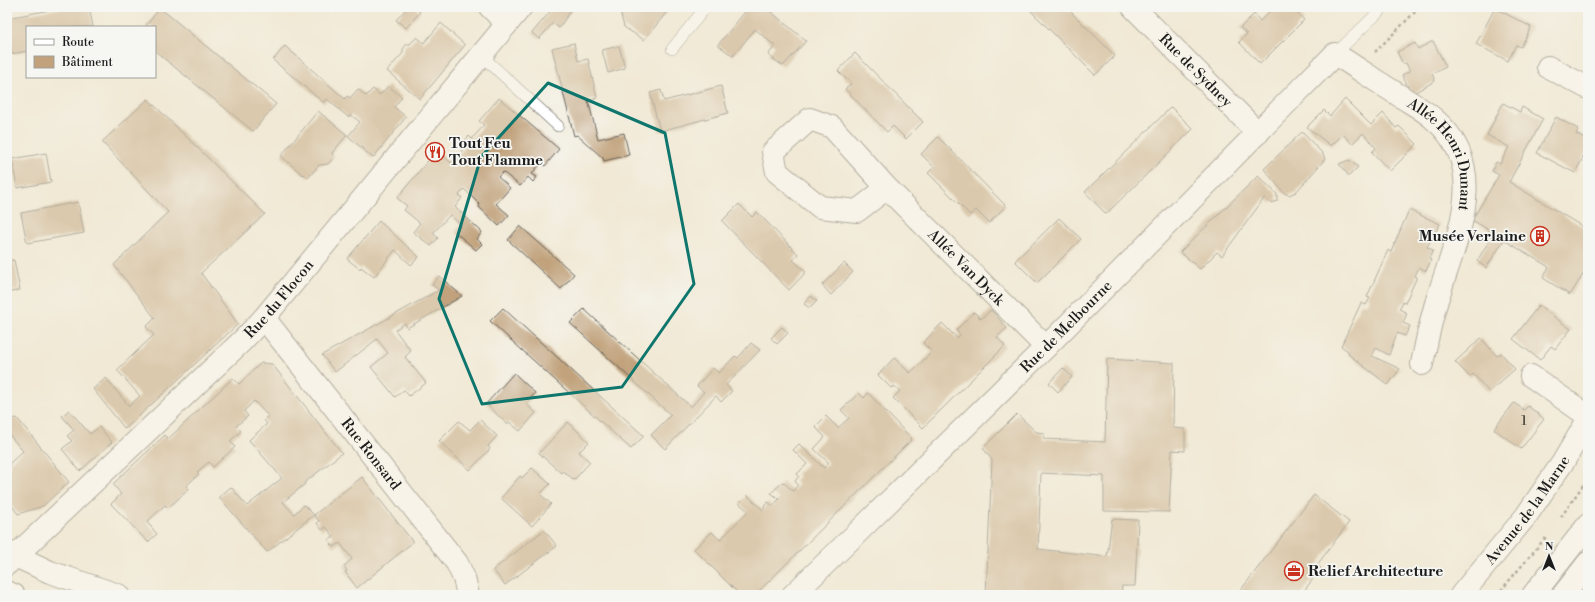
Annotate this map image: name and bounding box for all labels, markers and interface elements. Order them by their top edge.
legend [26,26,156,78]
street label: Rue de Sydney [1155,30,1237,112]
text: Route [62,35,94,50]
text: Bâtiment [61,55,113,70]
street label: Allée Henri Dunant [1403,93,1475,213]
place label: Tout Feu Tout Flamme [449,134,543,170]
restaurant icon: Tout Feu Tout Flamme [424,141,446,163]
street label: Allée Van Dyck [923,225,1009,311]
building icon: Musée Verlaine [1529,225,1551,247]
place label: Musée Verlaine [1419,227,1526,246]
street label: Rue du Flocon [241,256,318,343]
street label: Rue de Melbourne [1016,276,1116,377]
house number: 1 [1521,413,1527,429]
street label: Rue Ronsard [336,414,405,494]
street label: Avenue de la Marne [1480,452,1575,569]
north arrow [1529,536,1569,576]
text: N [1545,540,1554,554]
office icon: Relief Architecture [1283,560,1305,582]
place label: Relief Architecture [1308,562,1443,581]

